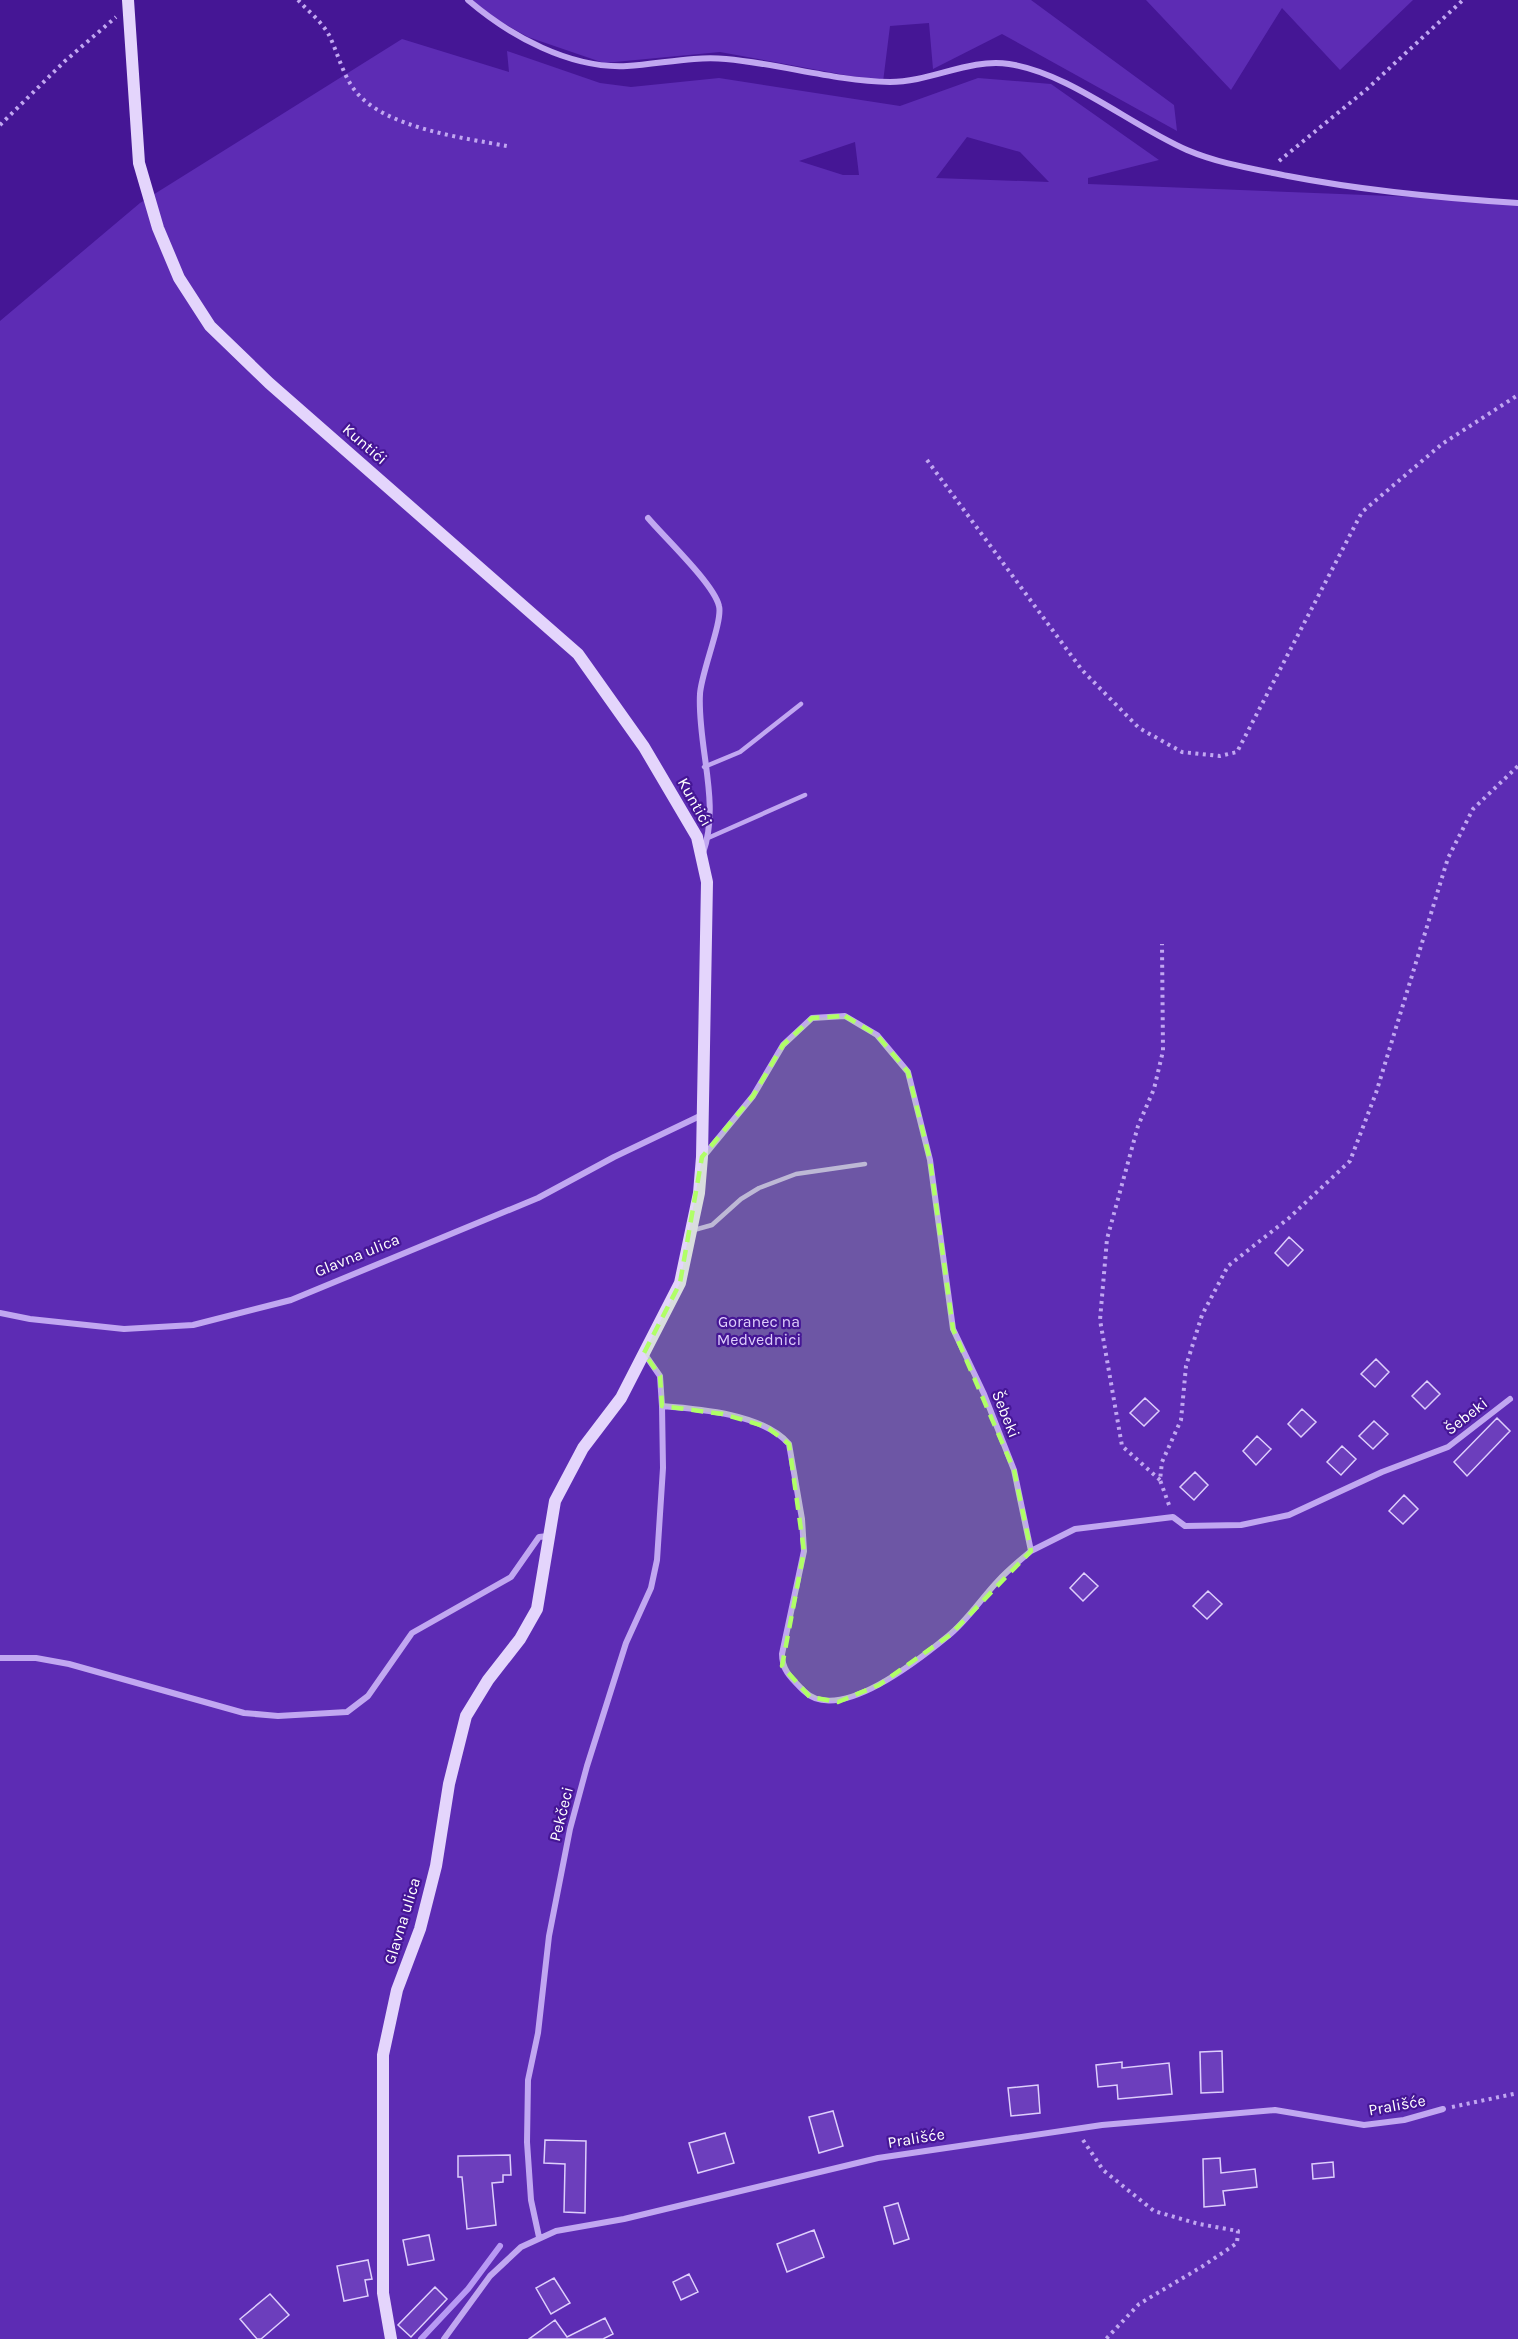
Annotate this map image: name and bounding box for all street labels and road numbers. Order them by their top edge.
street label: Kuntići [339,419,391,469]
street label: Kuntići [674,774,716,830]
street label: Glavna ulica [312,1229,402,1281]
street label: Šebeki [988,1388,1024,1440]
street label: Šebeki [1441,1393,1491,1439]
street label: Pekčeci [545,1785,577,1843]
street label: Glavna ulica [380,1875,424,1967]
street label: Prališće [1367,2091,1427,2119]
street label: Prališće [886,2124,946,2152]

